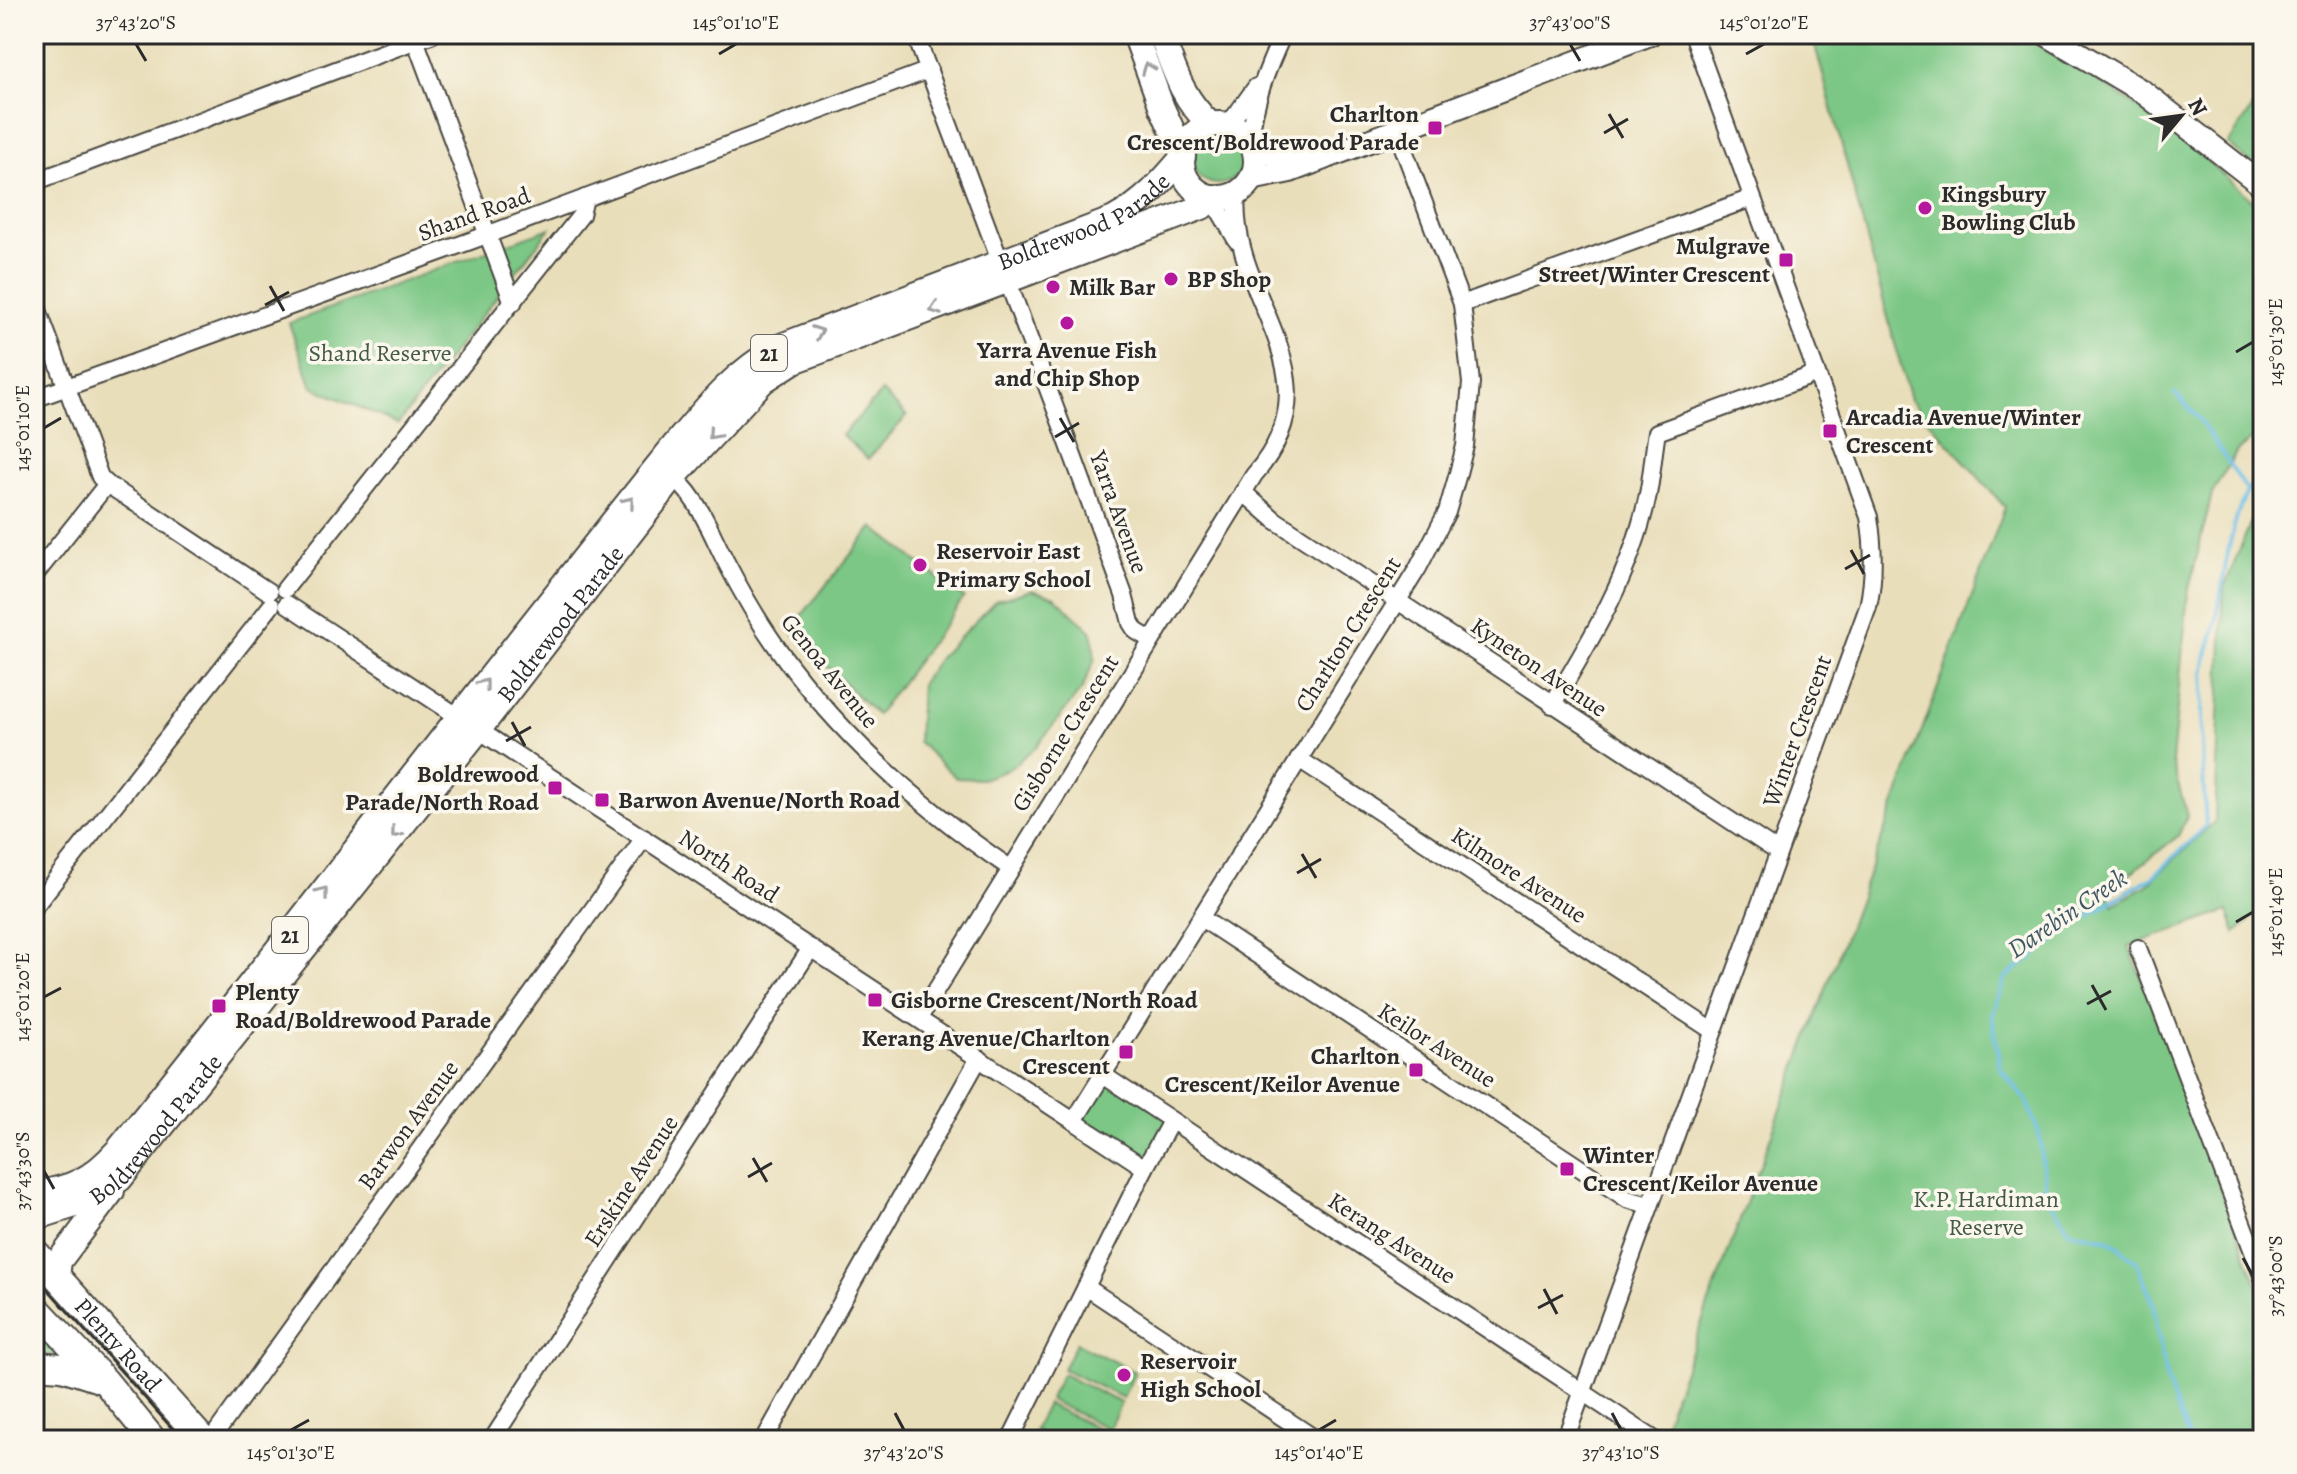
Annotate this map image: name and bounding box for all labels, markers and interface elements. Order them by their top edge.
text: 37°43'20"S [96,9,176,36]
text: 145°01'10"E [693,9,779,36]
text: 37°43'00"S [1529,9,1611,36]
text: 145°01'20"E [1719,9,1809,36]
one-way arrow [1141,62,1157,76]
north arrow [2141,76,2221,156]
text: N [2181,93,2215,121]
place label: Charlton Crescent/Boldrewood Parade [1127,98,1419,158]
marker: Charlton Crescent/Boldrewood Parade [1426,119,1444,137]
street label: Boldrewood Parade [993,166,1177,278]
place label: Kingsbury Bowling Club [1941,178,2076,238]
street label: Shand Road [413,179,535,249]
marker: Kingsbury Bowling Club [1916,199,1934,217]
place label: Mulgrave Street/Winter Crescent [1538,230,1770,290]
marker: Mulgrave Street/Winter Crescent [1777,251,1795,269]
place label: BP Shop [1187,263,1271,295]
marker: BP Shop [1162,270,1180,288]
place label: Milk Bar [1069,271,1156,303]
marker: Milk Bar [1044,278,1062,296]
text: 145°01'30"E [2262,298,2289,386]
one-way arrow [928,299,942,315]
marker: Yarra Avenue Fish and Chip Shop [1058,314,1076,332]
one-way arrow [810,325,824,342]
place label: Yarra Avenue Fish and Chip Shop [976,334,1157,394]
road number: 21 [751,335,787,371]
park label: Shand Reserve [309,337,451,369]
text: 145°01'10"E [9,385,36,471]
place label: Arcadia Avenue/Winter Crescent [1845,401,2081,461]
marker: Arcadia Avenue/Winter Crescent [1821,422,1839,440]
one-way arrow [708,425,723,440]
street label: Yarra Avenue [1082,445,1156,578]
one-way arrow [619,496,633,511]
place label: Reservoir East Primary School [936,535,1091,595]
street label: Boldrewood Parade [489,539,631,709]
street label: Charlton Crescent [1287,550,1409,718]
marker: Reservoir East Primary School [911,556,929,574]
street label: Genoa Avenue [774,607,886,735]
street label: Kyneton Avenue [1464,609,1614,725]
street label: Gisborne Crescent [1004,648,1126,818]
street label: Winter Crescent [1754,651,1839,812]
one-way arrow [475,678,489,693]
place label: Boldrewood Parade/North Road [345,758,539,818]
marker: Boldrewood Parade/North Road [546,779,564,797]
place label: Barwon Avenue/North Road [618,784,900,816]
marker: Barwon Avenue/North Road [593,791,611,809]
street label: Kilmore Avenue [1445,819,1593,931]
street label: North Road [673,822,785,910]
one-way arrow [391,824,406,838]
water label: Darebin Creek [2000,860,2134,966]
text: 145°01'40"E [2262,867,2289,957]
one-way arrow [314,886,328,900]
road number: 21 [272,917,308,953]
text: 145°01'20"E [9,952,36,1042]
place label: Plenty Road/Boldrewood Parade [235,976,491,1036]
place label: Gisborne Crescent/North Road [891,984,1198,1016]
marker: Gisborne Crescent/North Road [866,991,884,1009]
street label: Keilor Avenue [1372,995,1502,1095]
marker: Plenty Road/Boldrewood Parade [210,997,228,1015]
place label: Kerang Avenue/Charlton Crescent [862,1022,1111,1082]
place label: Charlton Crescent/Keilor Avenue [1165,1040,1400,1100]
marker: Kerang Avenue/Charlton Crescent [1117,1043,1135,1061]
street label: Boldrewood Parade [82,1047,230,1212]
street label: Barwon Avenue [350,1054,466,1196]
marker: Charlton Crescent/Keilor Avenue [1407,1061,1425,1079]
street label: Erskine Avenue [576,1109,686,1253]
text: 37°43'30"S [9,1131,36,1211]
place label: Winter Crescent/Keilor Avenue [1582,1139,1818,1199]
marker: Winter Crescent/Keilor Avenue [1558,1160,1576,1178]
park label: K.P. Hardiman Reserve [1913,1183,2059,1243]
street label: Kerang Avenue [1322,1185,1462,1291]
text: 37°43'00"S [2262,1235,2289,1317]
street label: Plenty Road [67,1291,169,1399]
place label: Reservoir High School [1140,1345,1262,1405]
marker: Reservoir High School [1115,1366,1133,1384]
text: 145°01'30"E [247,1439,335,1466]
text: 37°43'20"S [864,1439,944,1466]
text: 145°01'40"E [1274,1439,1364,1466]
text: 37°43'10"S [1582,1439,1660,1466]

